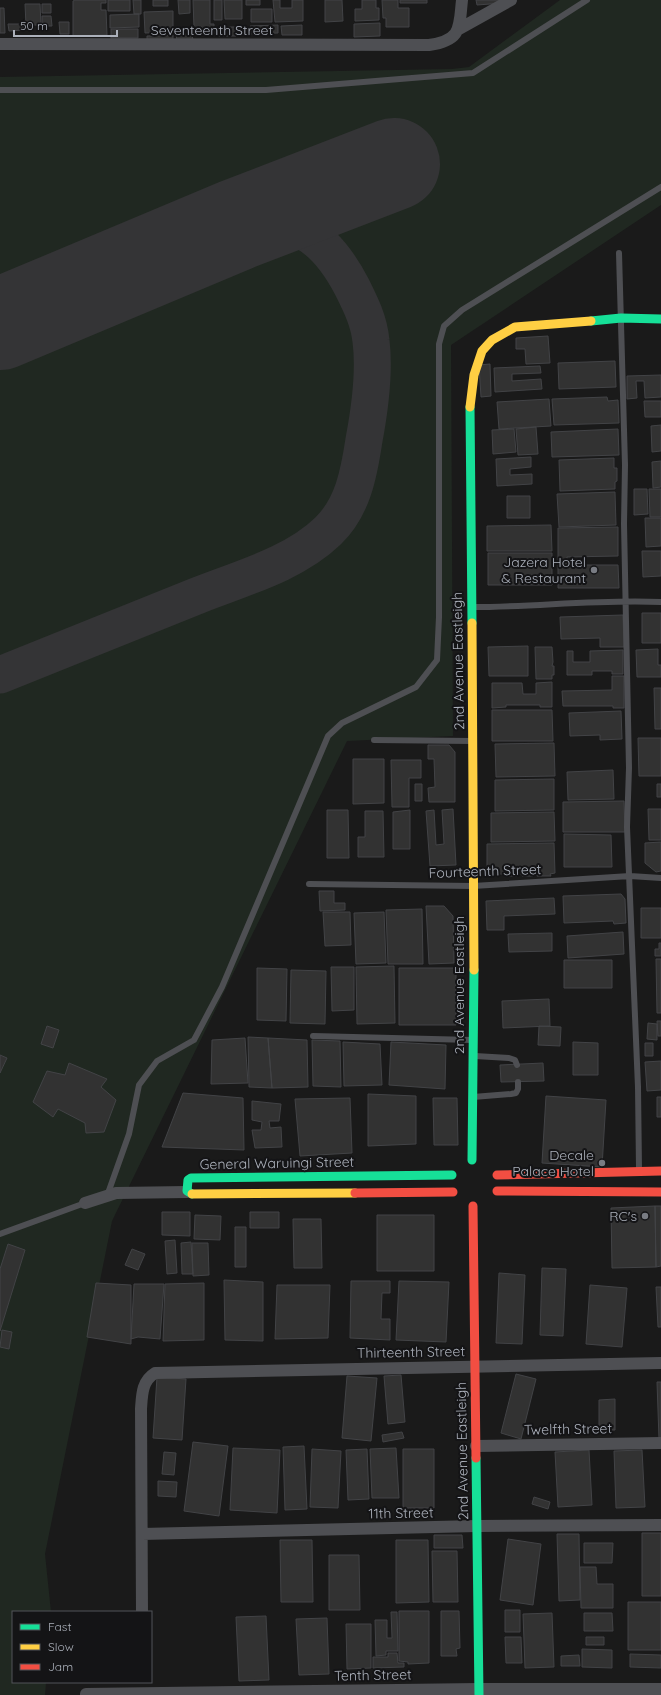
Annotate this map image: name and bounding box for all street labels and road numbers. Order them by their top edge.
street label: Seventeenth Street [151,21,273,39]
street label: 2nd Avenue Eastleigh [448,592,468,730]
street label: Fourteenth Street [428,860,542,882]
street label: 2nd Avenue Eastleigh [450,916,468,1054]
street label: General Waruingi Street [200,1153,355,1173]
street label: Thirteenth Street [357,1342,465,1362]
street label: 2nd Avenue Eastleigh [452,1382,472,1520]
street label: Twelfth Street [524,1419,613,1439]
street label: 11th Street [368,1503,434,1523]
street label: Tenth Street [334,1665,412,1685]

